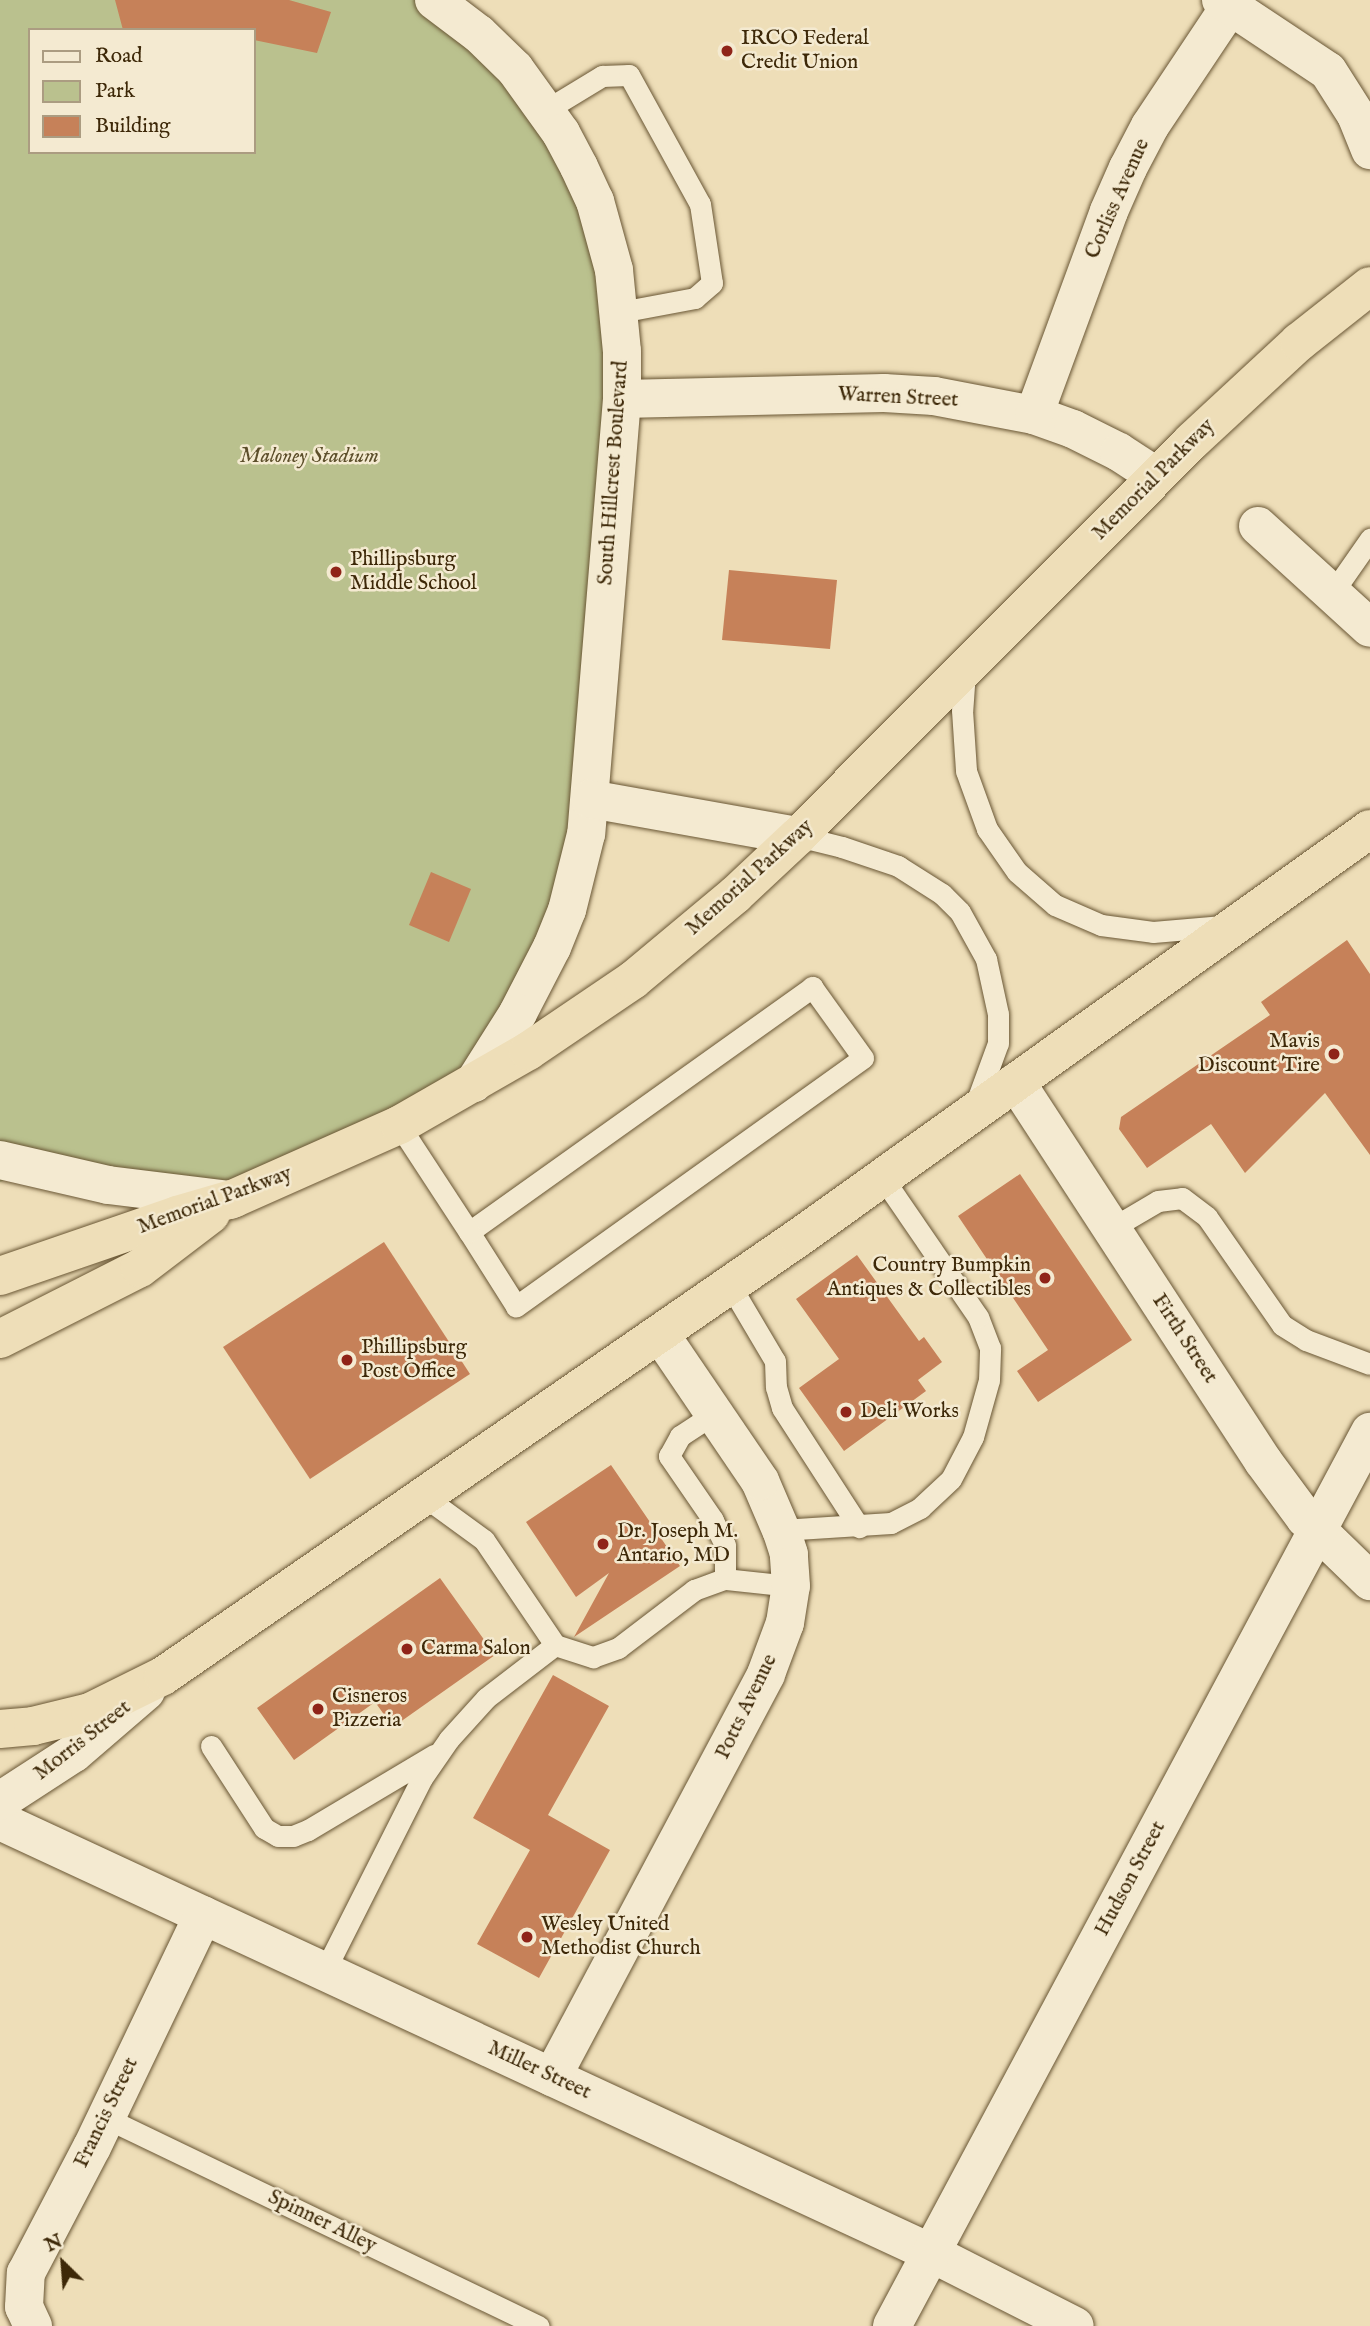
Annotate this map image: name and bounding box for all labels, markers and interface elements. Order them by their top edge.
place label: IRCO Federal Credit Union [741,26,869,76]
legend [28,28,256,154]
text: Road [95,43,142,70]
marker: IRCO Federal Credit Union [719,43,735,59]
text: Park [95,78,135,105]
text: Building [95,113,170,140]
street label: Corliss Avenue [1080,135,1156,263]
street label: South Hillcrest Boulevard [594,360,634,586]
street label: Warren Street [837,382,959,414]
street label: Memorial Parkway [1088,414,1220,546]
park label: Maloney Stadium [239,444,379,470]
place label: Phillipsburg Middle School [350,547,477,597]
marker: Phillipsburg Middle School [328,564,344,580]
street label: Memorial Parkway [681,814,819,942]
place label: Mavis Discount Tire [1198,1029,1320,1079]
marker: Mavis Discount Tire [1326,1046,1342,1062]
street label: Memorial Parkway [135,1161,295,1241]
place label: Country Bumpkin Antiques & Collectibles [827,1253,1031,1303]
marker: Country Bumpkin Antiques & Collectibles [1037,1270,1053,1286]
street label: Firth Street [1146,1289,1222,1389]
place label: Phillipsburg Post Office [361,1335,467,1385]
marker: Phillipsburg Post Office [339,1352,355,1368]
place label: Deli Works [860,1399,959,1425]
marker: Deli Works [838,1404,854,1420]
place label: Dr. Joseph M. Antario, MD [617,1519,738,1569]
marker: Dr. Joseph M. Antario, MD [595,1536,611,1552]
place label: Carma Salon [421,1636,531,1662]
marker: Carma Salon [399,1641,415,1657]
street label: Potts Avenue [711,1650,783,1764]
place label: Cisneros Pizzeria [332,1684,407,1734]
street label: Morris Street [30,1695,136,1787]
marker: Cisneros Pizzeria [310,1701,326,1717]
street label: Hudson Street [1090,1817,1172,1941]
place label: Wesley United Methodist Church [541,1912,701,1962]
marker: Wesley United Methodist Church [519,1929,535,1945]
street label: Miller Street [483,2036,595,2106]
street label: Francis Street [69,2054,145,2172]
street label: Spinner Alley [264,2185,380,2259]
north arrow [28,2228,98,2298]
text: N [42,2230,67,2258]

